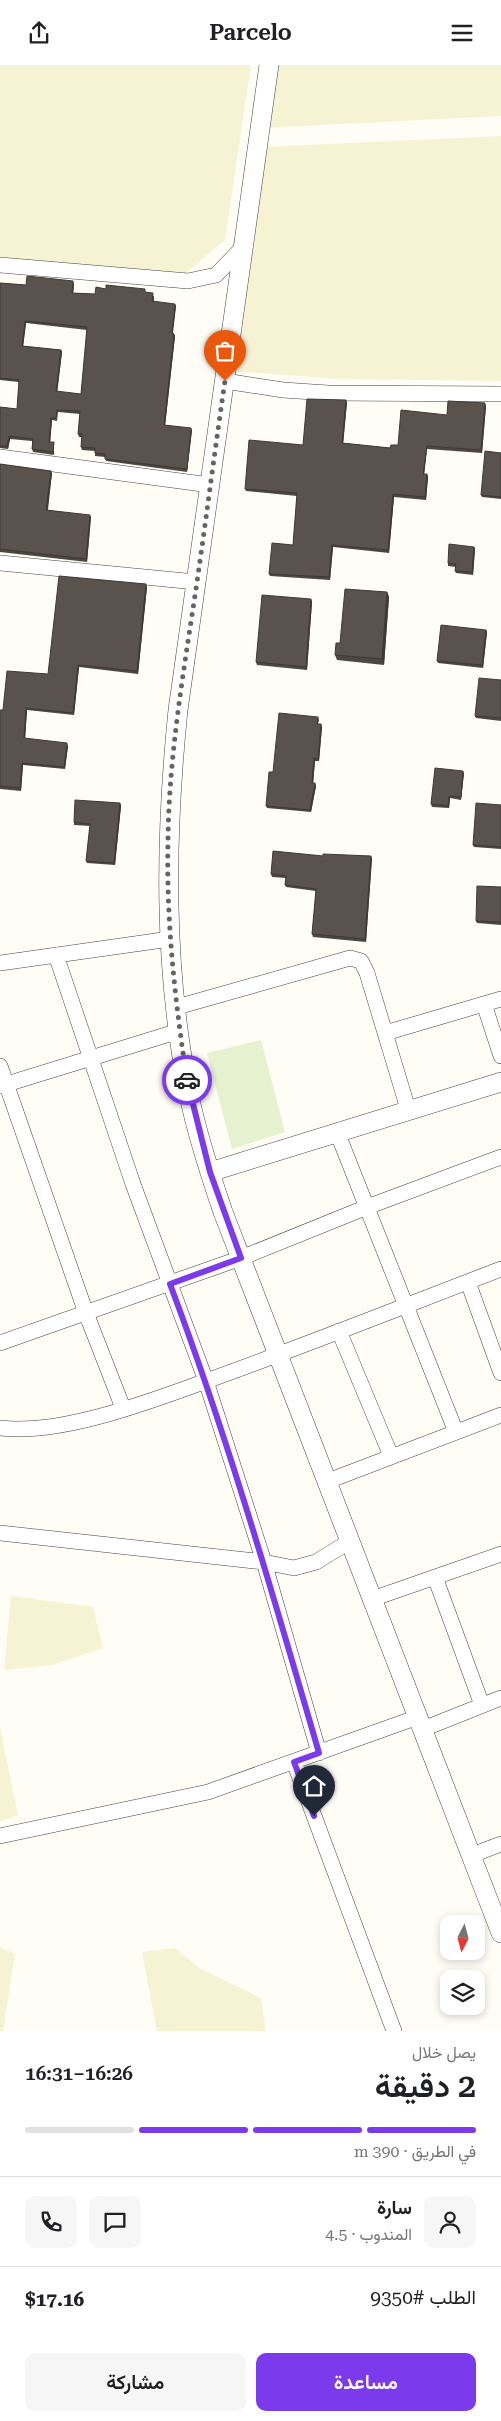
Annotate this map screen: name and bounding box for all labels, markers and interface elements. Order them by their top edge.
icon: share [25,19,53,47]
icon: menu [448,19,476,47]
text: Parcelo [209,20,292,45]
pin [204,330,246,381]
icon: bag [211,337,239,365]
courier [162,1055,212,1105]
icon: car [173,1066,201,1094]
pin [293,1765,335,1816]
icon: home [300,1772,328,1800]
north arrow [440,1915,485,1960]
map controls [440,1915,485,2015]
button: layers [440,1970,485,2015]
text: يصل خلال [412,2043,476,2062]
text: 16:26–16:31 [25,2062,133,2085]
text: 2 دقيقة [375,2067,476,2105]
text: في الطريق · 390 m [354,2142,476,2161]
button: phone [25,2196,77,2248]
button: chat [89,2196,141,2248]
text: سارة [377,2196,412,2219]
button: person [424,2196,476,2248]
text: المندوب · 4.5 [325,2225,412,2244]
text: الطلب #9350 [370,2286,476,2309]
text: $17.16 [25,2288,84,2311]
button: مشاركة [25,2353,246,2411]
button: مساعدة [256,2353,476,2411]

